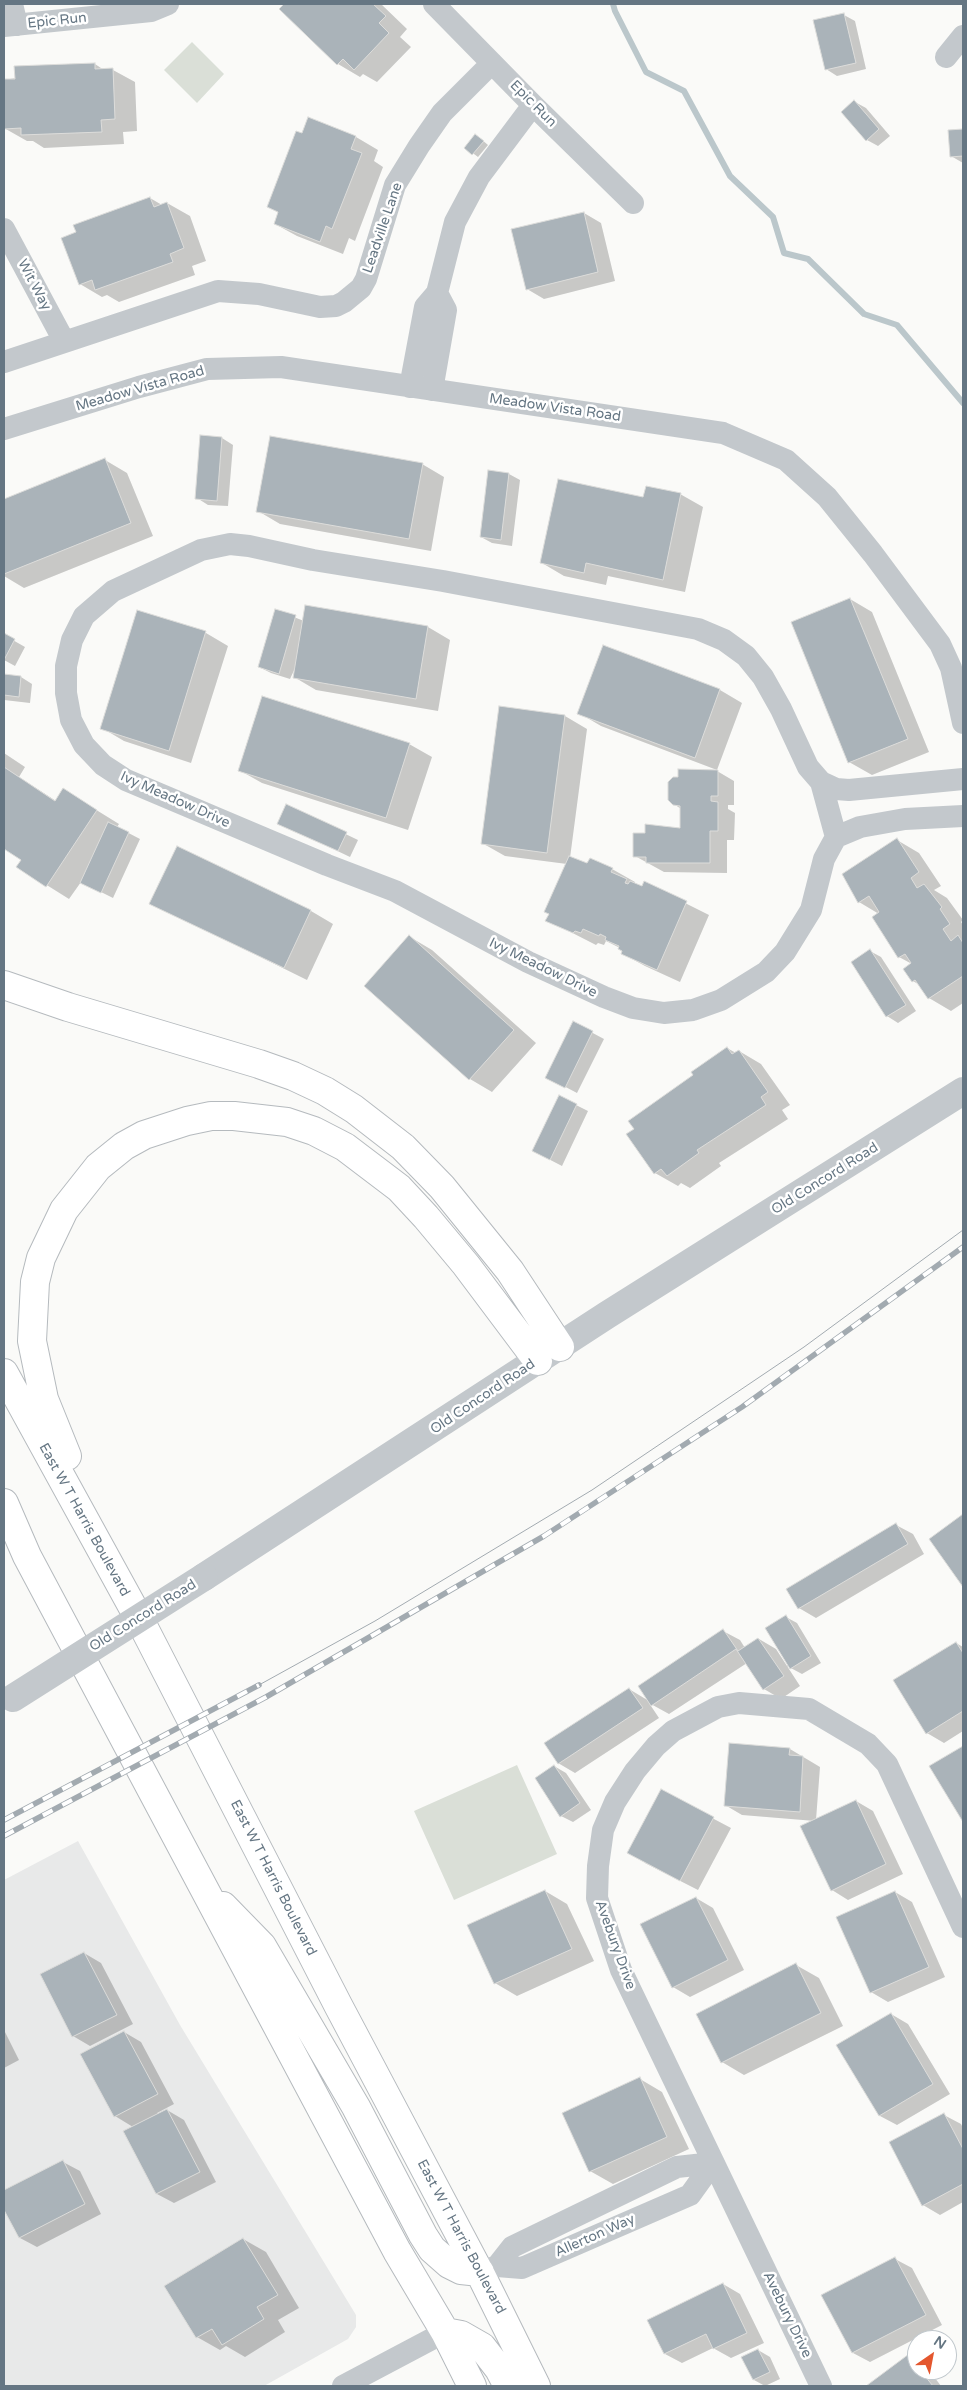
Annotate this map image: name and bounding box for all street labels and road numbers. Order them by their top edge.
street label: Epic Run [27,10,87,32]
street label: Epic Run [506,77,560,131]
street label: Leadville Lane [360,181,406,275]
street label: Wit Way [14,257,54,313]
street label: Meadow Vista Road [74,363,206,415]
street label: Meadow Vista Road [488,390,622,426]
street label: Ivy Meadow Drive [118,768,232,832]
street label: Ivy Meadow Drive [486,935,600,1001]
street label: Old Concord Road [769,1139,881,1219]
street label: Old Concord Road [428,1356,538,1438]
street label: East W T Harris Boulevard [35,1440,133,1600]
street label: Old Concord Road [87,1576,199,1656]
street label: East W T Harris Boulevard [226,1797,320,1959]
street label: Avebury Drive [591,1898,639,1992]
street label: East W T Harris Boulevard [413,2157,509,2317]
street label: Allerton Way [553,2211,637,2261]
street label: Avebury Drive [759,2269,815,2361]

